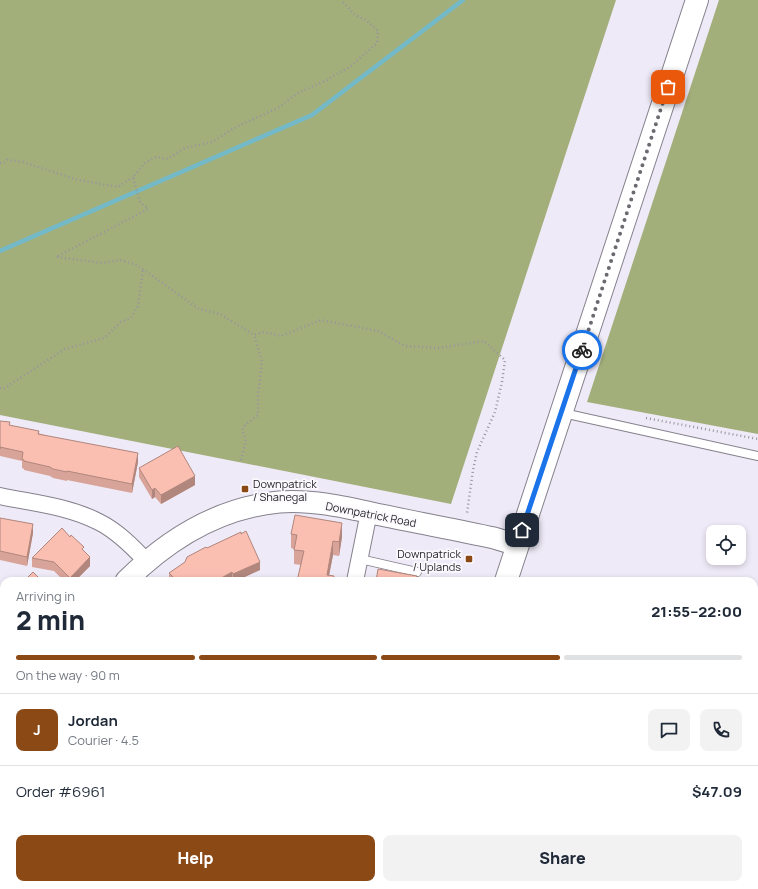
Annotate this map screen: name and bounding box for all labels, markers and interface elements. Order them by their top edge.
pin [651,70,685,104]
icon: bag [657,76,679,98]
courier [562,330,602,370]
icon: bike [571,339,593,361]
place label: Downpatrick / Shanegal [253,476,317,504]
marker: Downpatrick / Shanegal [240,484,250,494]
street label: Downpatrick Road [324,498,418,530]
pin [505,513,539,547]
icon: home [511,519,533,541]
map controls [706,525,746,565]
button: locate [706,525,746,565]
place label: Downpatrick / Uplands [397,546,462,574]
marker: Downpatrick / Uplands [464,554,474,564]
text: Arriving in [16,587,75,605]
text: 21:55–22:00 [651,601,742,622]
text: 2 min [16,602,85,638]
text: On the way · 90 m [16,666,120,684]
button: chat [648,709,690,751]
button: phone [700,709,742,751]
text: Jordan [68,710,118,731]
text: J [33,719,41,740]
text: Courier · 4.5 [68,731,139,749]
text: Order #6961 [16,781,105,802]
text: $47.09 [692,781,742,802]
button: Help [16,835,375,881]
button: Share [383,835,742,881]

